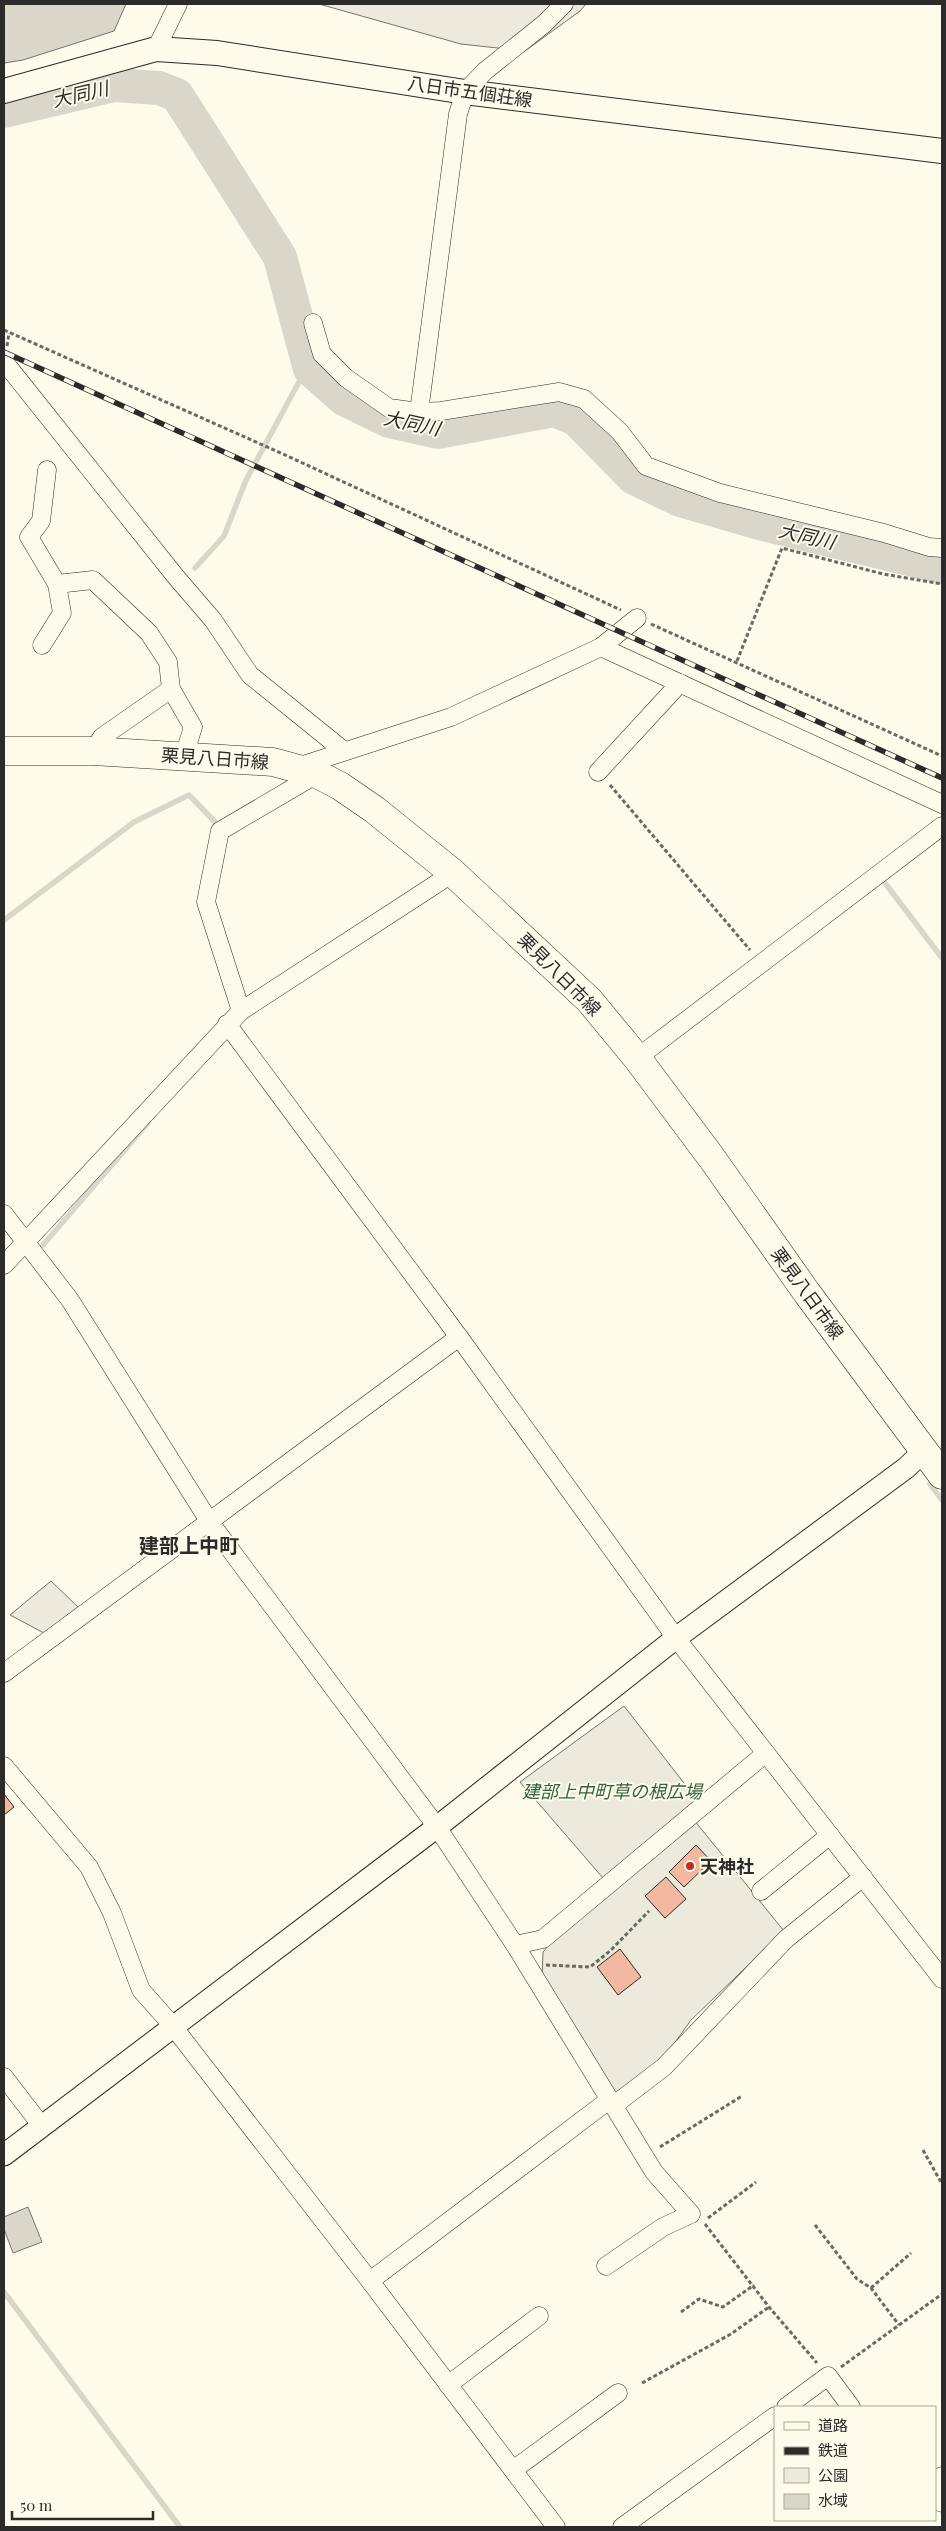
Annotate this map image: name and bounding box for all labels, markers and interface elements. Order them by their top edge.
street label: 八日市五個荘線 [406,70,534,112]
water label: 大同川 [49,73,113,112]
water label: 大同川 [381,403,445,441]
water label: 大同川 [776,516,840,555]
street label: 栗見八日市線 [160,742,270,774]
street label: 栗見八日市線 [513,927,607,1021]
street label: 栗見八日市線 [767,1242,849,1344]
district label: 建部上中町 [139,1531,239,1558]
park label: 建部上中町草の根広場 [522,1779,704,1803]
place label: 天神社 [700,1854,754,1878]
marker: 天神社 [684,1860,696,1872]
legend [774,2406,936,2521]
text: 道路 [818,2415,848,2435]
text: 鉄道 [818,2440,848,2460]
text: 公園 [818,2465,848,2485]
scale bar [12,2488,154,2520]
text: 水域 [818,2490,848,2510]
text: 50 m [20,2495,53,2515]

